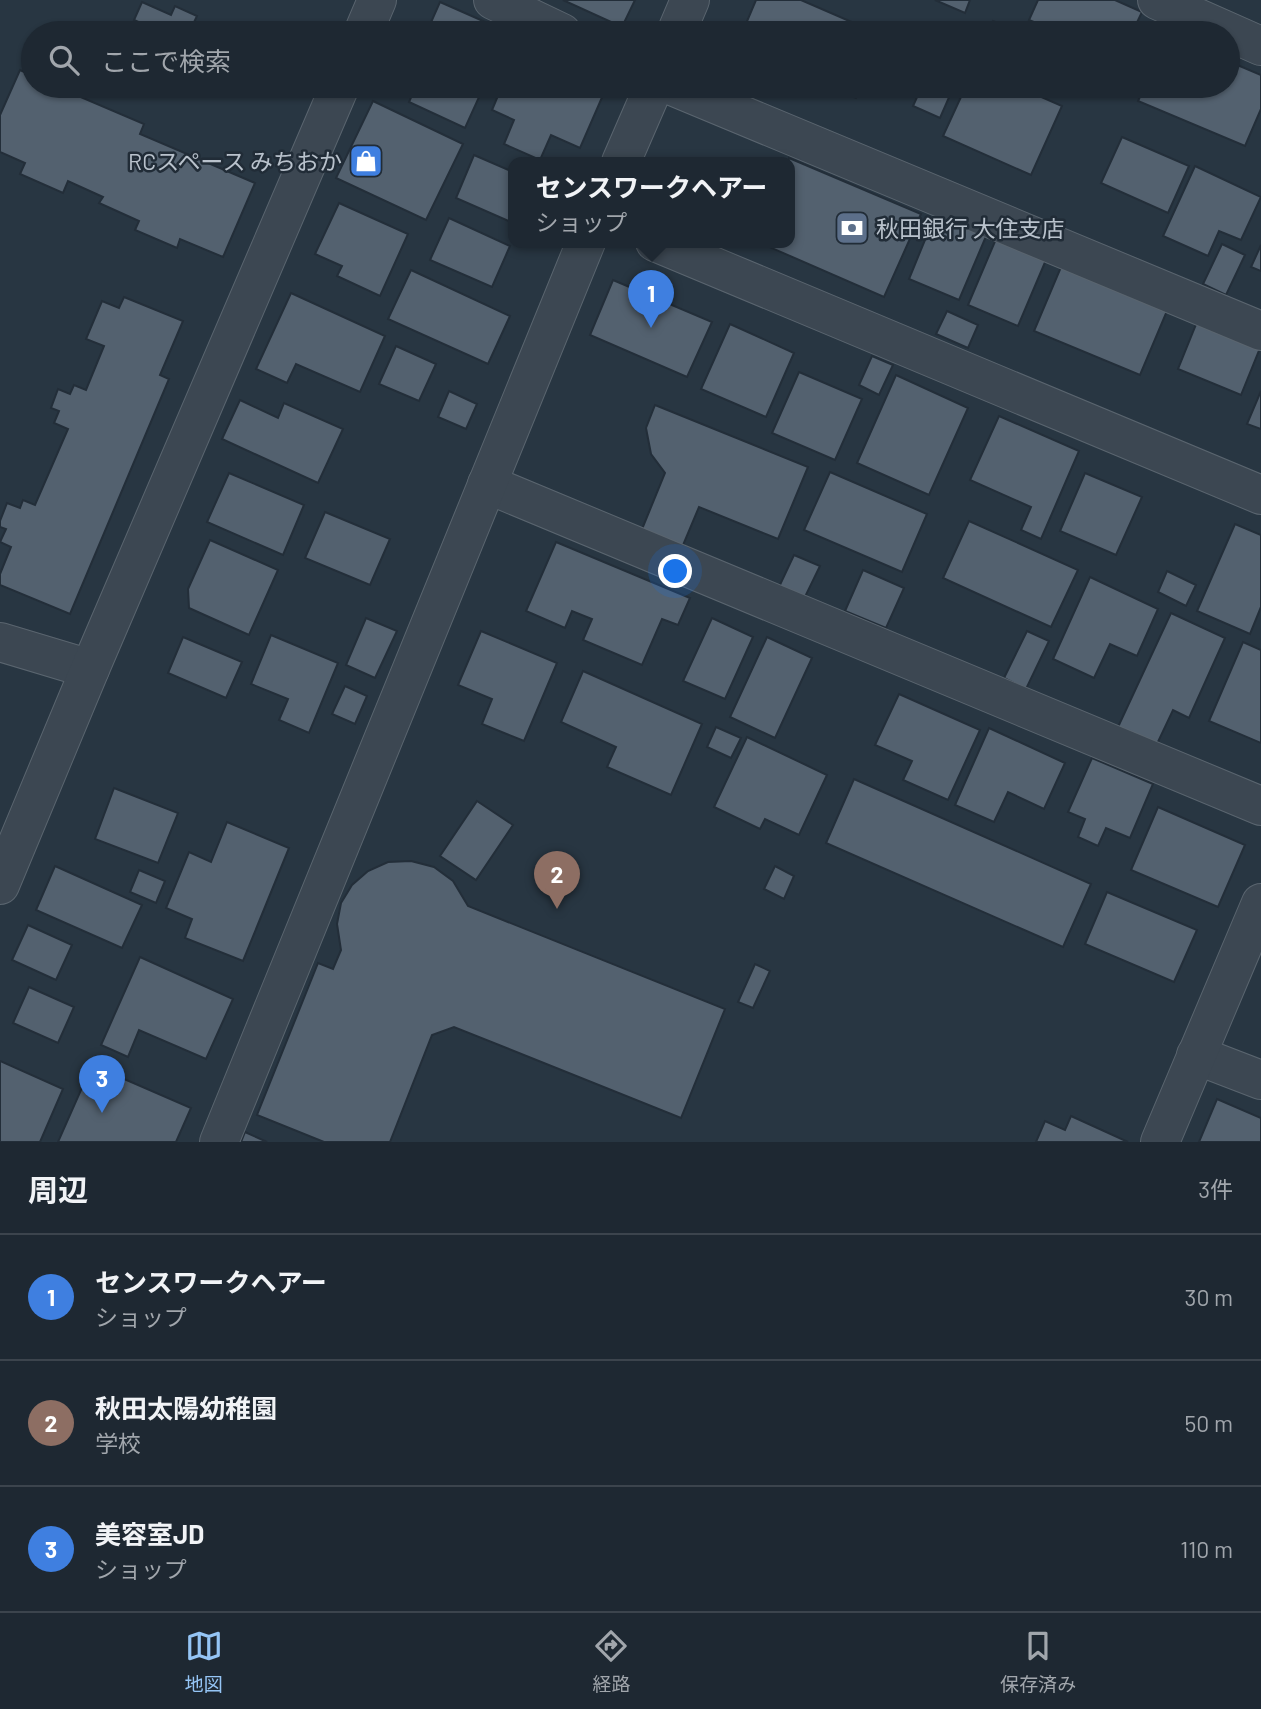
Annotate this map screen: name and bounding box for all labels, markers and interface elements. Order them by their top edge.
search box [21,21,1240,98]
icon: search [45,41,83,79]
text: ここで検索 [101,45,231,76]
shop icon: RCスペース みちおか [347,142,385,180]
place label: RCスペース みちおか [128,147,342,175]
popup [508,157,795,248]
text: センスワークヘアー [536,171,767,202]
text: ショップ [536,208,628,236]
bank icon: 秋田銀行 大住支店 [833,209,871,247]
place label: 秋田銀行 大住支店 [876,214,1065,242]
pin: 1 [628,270,674,328]
your location [658,554,692,588]
pin: 2 [534,851,580,909]
pin: 3 [79,1055,125,1113]
text: 周辺 [28,1171,88,1207]
text: 3件 [1198,1175,1233,1203]
text: センスワークヘアー [95,1266,327,1297]
text: 1 [47,1283,55,1311]
text: 30 m [1185,1283,1233,1311]
text: ショップ [95,1303,187,1331]
text: 秋田太陽幼稚園 [95,1392,277,1423]
text: 2 [45,1409,57,1437]
text: 50 m [1185,1409,1233,1437]
text: 学校 [95,1429,141,1457]
text: 美容室JD [95,1518,204,1549]
text: 3 [45,1535,57,1563]
text: 110 m [1180,1535,1233,1563]
text: ショップ [95,1555,187,1583]
tab: 地図 [185,1627,223,1696]
tab: 経路 [592,1627,630,1696]
tab: 保存済み [1000,1627,1076,1696]

